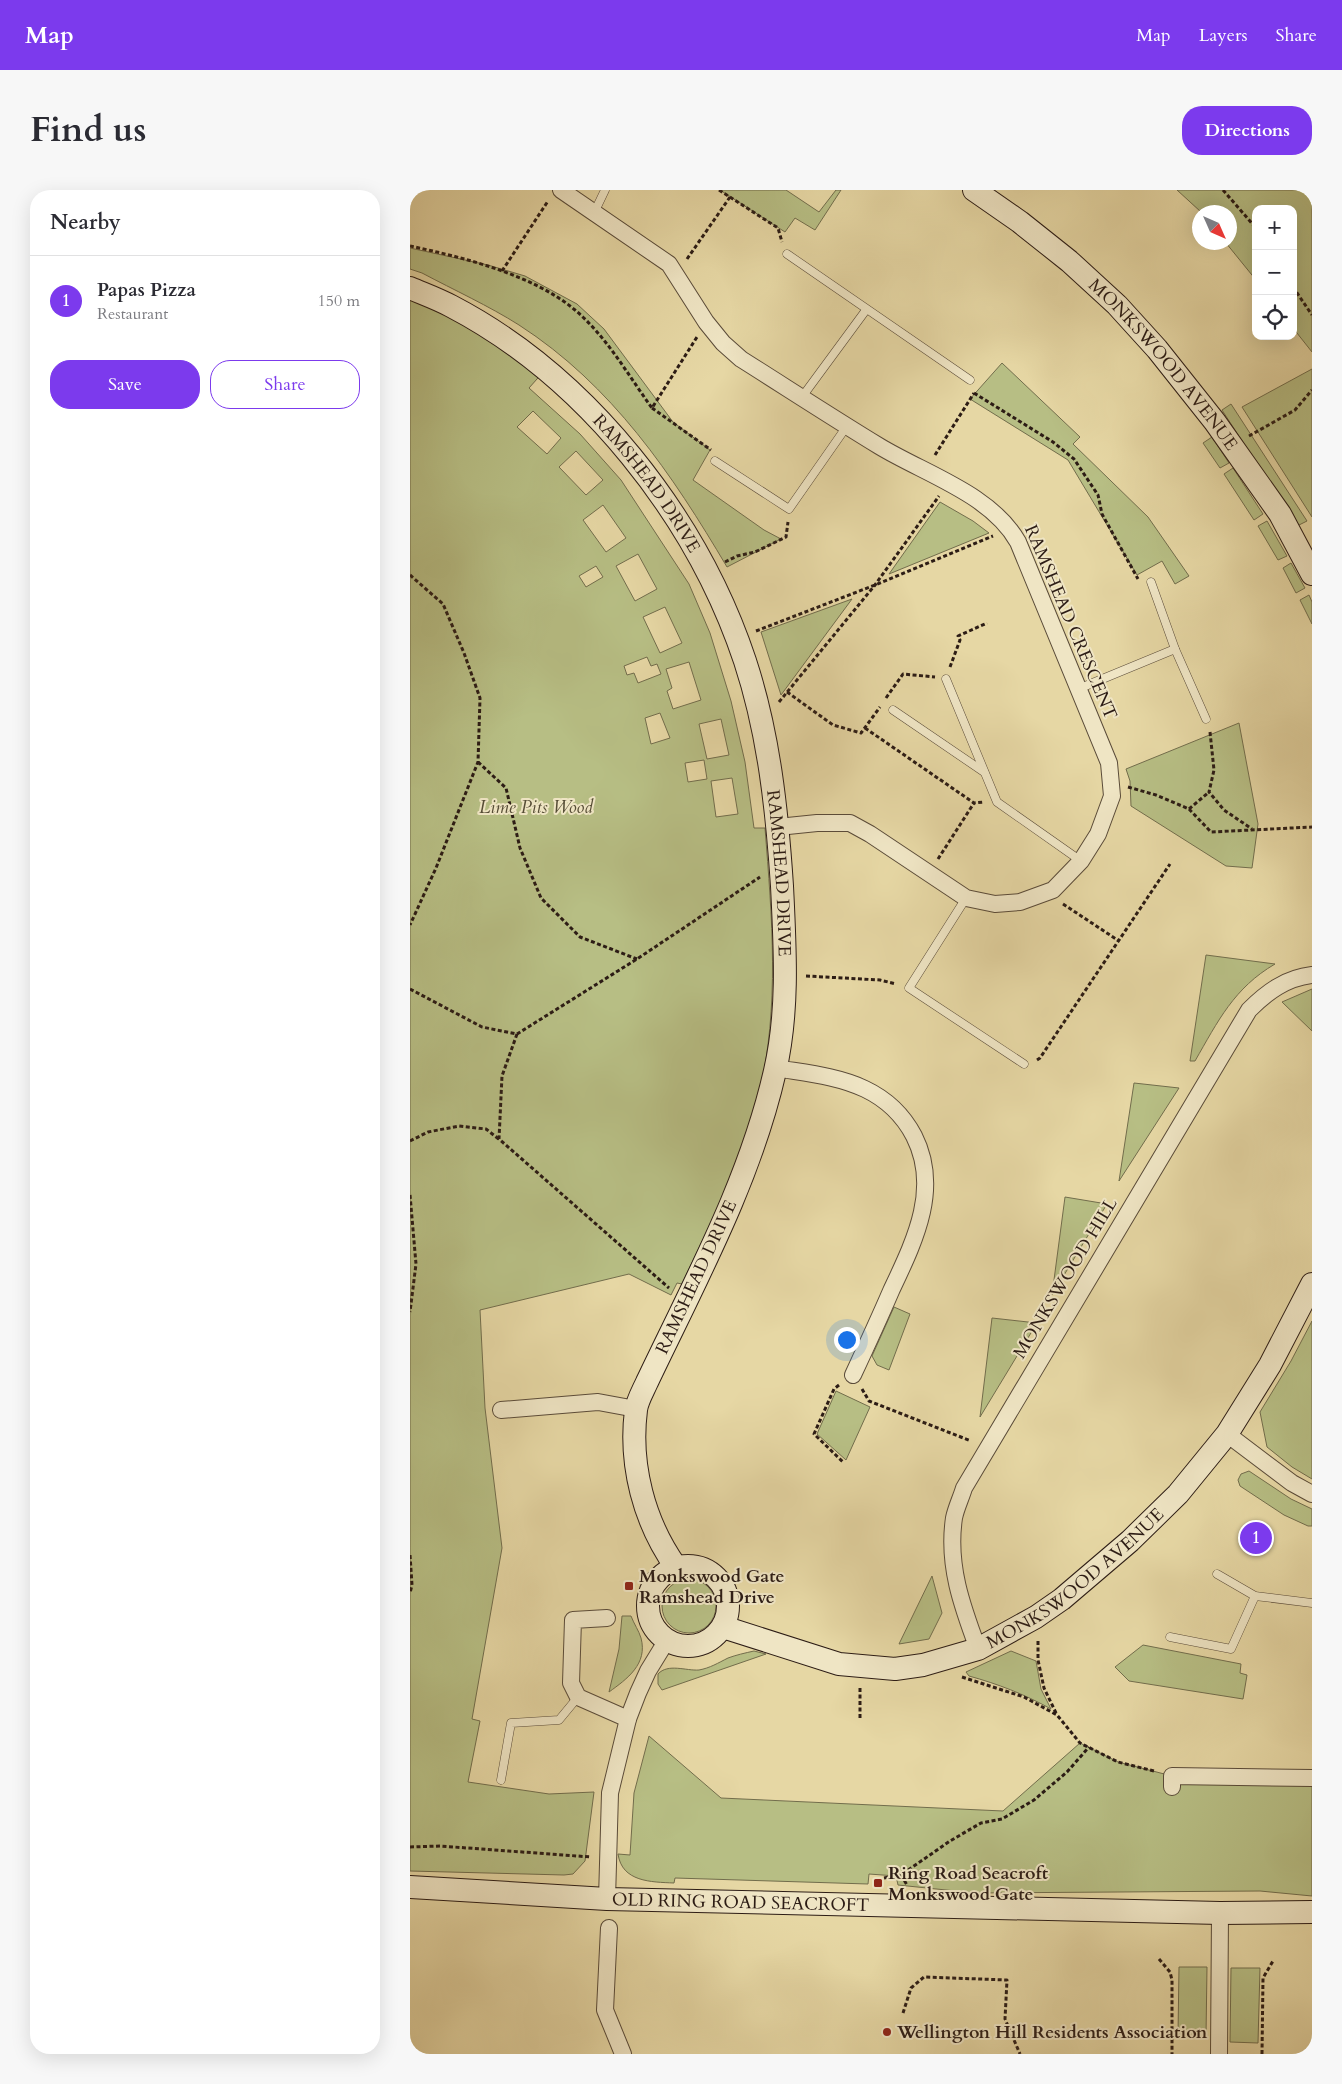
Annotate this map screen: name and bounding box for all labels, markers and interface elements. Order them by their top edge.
text: Map [25,19,74,52]
text: Map [1136,23,1171,48]
text: Layers [1199,23,1248,48]
text: Share [1276,23,1317,48]
text: Find us [30,106,146,154]
button: Directions [1182,106,1312,155]
north arrow [1192,205,1237,250]
map controls [1252,205,1297,340]
button: + [1252,205,1297,250]
text: Nearby [50,208,121,237]
button: − [1252,250,1297,295]
street label: MONKSWOOD AVENUE [1083,273,1243,456]
text: Papas Pizza [97,277,196,303]
text: 1 [62,290,70,312]
text: 150 m [318,290,360,312]
button: locate [1252,295,1297,340]
text: Restaurant [97,303,168,325]
button: Save [50,360,200,409]
button: Share [210,360,360,409]
street label: RAMSHEAD DRIVE [587,409,706,557]
street label: RAMSHEAD CRESCENT [1018,521,1123,723]
street label: RAMSHEAD DRIVE [760,788,797,957]
park label: Lime Pits Wood [479,795,594,820]
street label: MONKSWOOD HILL [1007,1193,1124,1363]
street label: RAMSHEAD DRIVE [650,1196,743,1358]
your location [834,1327,860,1353]
street label: MONKSWOOD AVENUE [982,1502,1170,1655]
pin: 1 [1240,1519,1272,1557]
place label: Monkswood Gate Ramshead Drive [639,1564,785,1610]
marker: Monkswood Gate Ramshead Drive [623,1580,635,1592]
place label: Ring Road Seacroft Monkswood Gate [888,1861,1049,1907]
marker: Ring Road Seacroft Monkswood Gate [872,1877,884,1889]
street label: OLD RING ROAD SEACROFT [612,1887,870,1918]
place label: Wellington Hill Residents Association [896,2020,1208,2045]
marker: Wellington Hill Residents Association [881,2026,893,2038]

